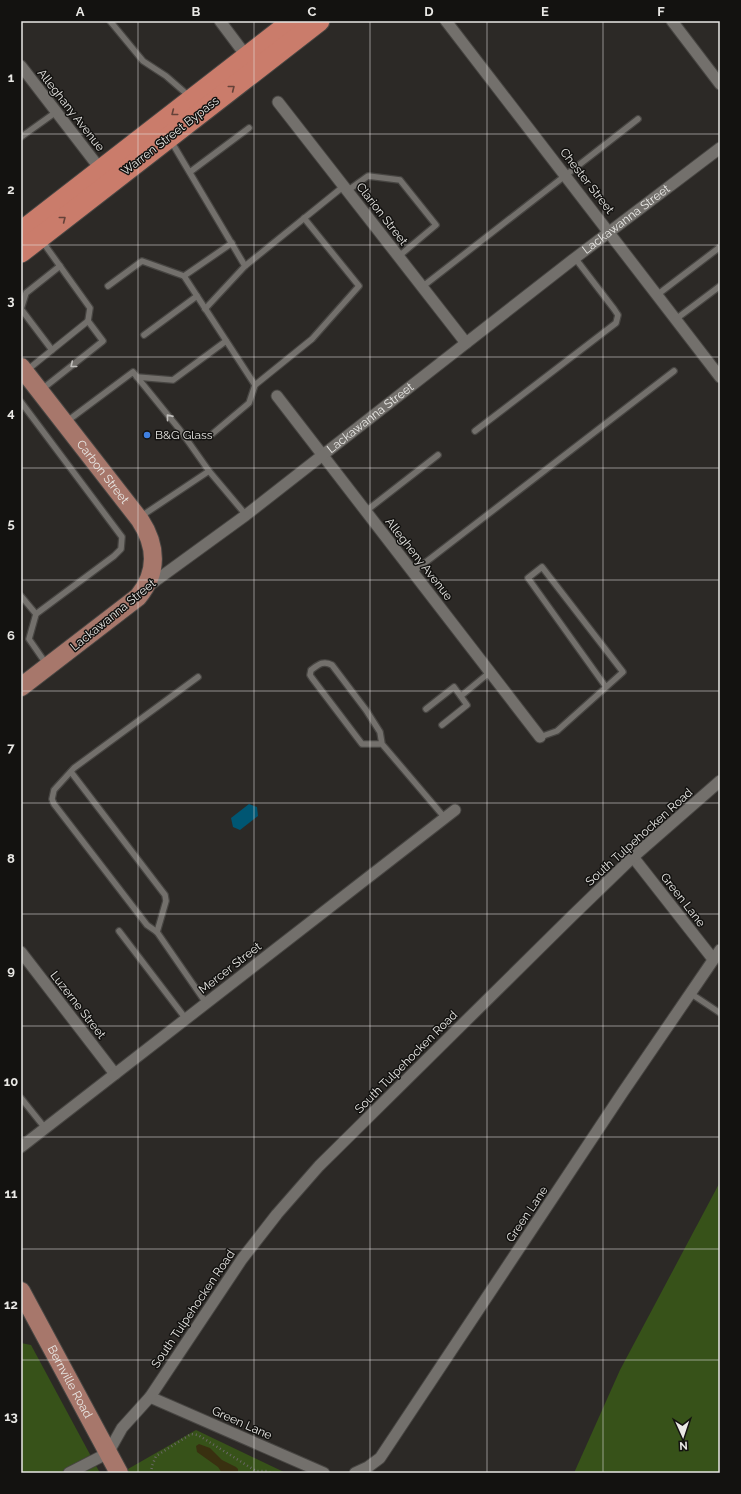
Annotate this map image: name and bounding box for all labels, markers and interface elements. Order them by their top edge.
text: A [76,4,85,19]
text: B [192,4,201,19]
text: C [308,4,317,19]
text: D [424,4,434,19]
text: E [541,4,549,19]
text: F [657,4,665,19]
street label: Alleghany Avenue [35,66,107,154]
text: 1 [8,70,15,85]
one-way arrow [228,86,235,93]
street label: Warren Street Bypass [118,93,222,178]
one-way arrow [171,109,178,116]
street label: Chester Street [557,145,617,217]
street label: Clarion Street [353,180,411,248]
text: 2 [7,182,15,197]
street label: Lackawanna Street [580,182,673,257]
one-way arrow [58,217,65,224]
text: 3 [7,293,15,308]
one-way arrow [70,361,77,368]
street label: Lackawanna Street [324,380,416,456]
text: 4 [7,405,15,420]
one-way arrow [167,415,174,422]
place label: B&G Glass [155,428,213,442]
marker: B&G Glass [142,430,152,440]
street label: Carbon Street [74,437,132,507]
street label: Allegheny Avenue [382,515,456,603]
text: 5 [7,516,15,531]
street label: Lackawanna Street [67,576,159,654]
text: 6 [7,628,15,643]
text: 7 [7,740,15,755]
street label: South Tulpehocken Road [583,785,695,889]
text: 8 [7,851,15,866]
street label: Green Lane [658,870,708,930]
street label: Mercer Street [196,939,264,997]
text: 9 [7,963,15,978]
street label: Luzerne Street [47,969,109,1041]
street label: South Tulpehocken Road [352,1008,460,1116]
text: 10 [4,1074,18,1089]
street label: Green Lane [503,1183,551,1245]
text: 11 [5,1186,18,1201]
street label: South Tulpehocken Road [148,1247,238,1371]
text: 12 [4,1297,18,1312]
street label: Bernville Road [45,1343,95,1420]
street label: Green Lane [210,1404,274,1442]
text: 13 [4,1409,18,1424]
north arrow [663,1416,703,1456]
text: N [679,1439,688,1452]

